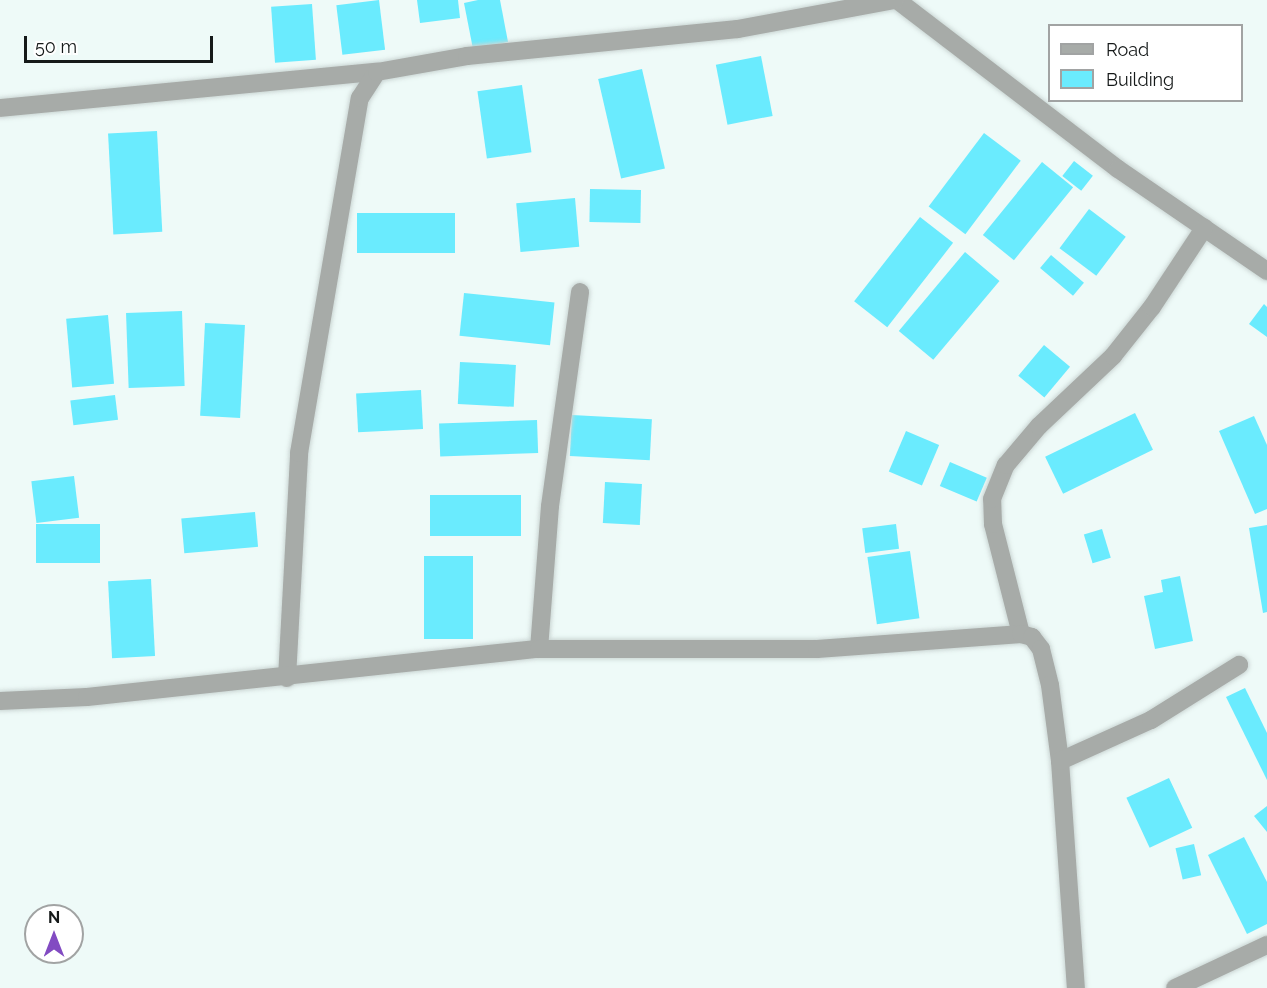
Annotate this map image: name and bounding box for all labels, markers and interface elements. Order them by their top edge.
scale bar [27,24,216,62]
legend [1048,24,1243,102]
text: 50 m [35,36,77,57]
text: Road [1106,39,1149,60]
text: Building [1106,69,1174,90]
north arrow [24,904,84,964]
text: N [48,908,60,927]

